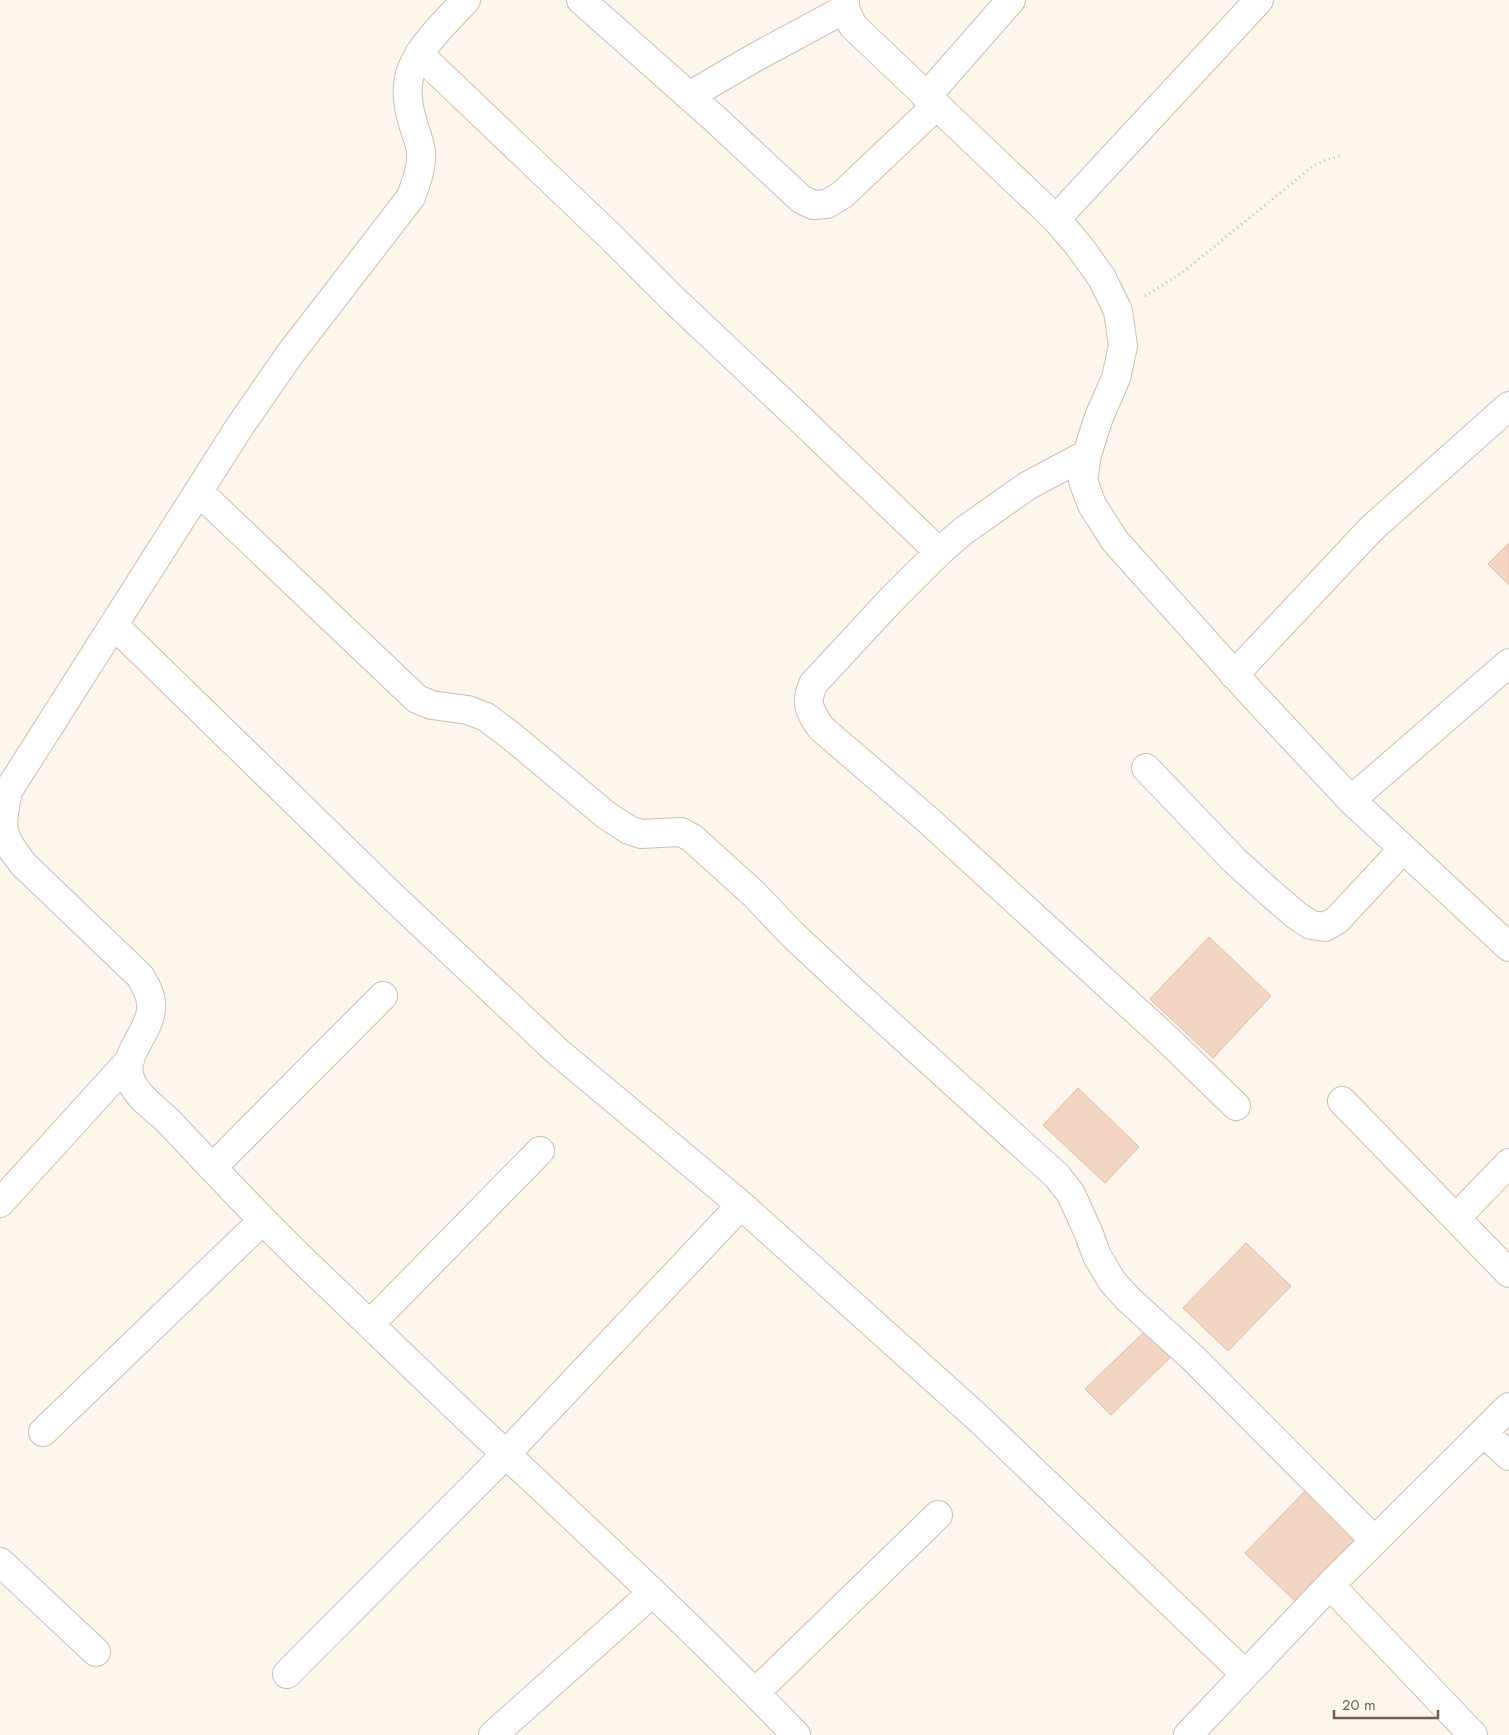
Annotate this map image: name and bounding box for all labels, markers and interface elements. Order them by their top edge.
scale bar [1334,1688,1438,1720]
text: 20 m [1342,1694,1376,1716]

